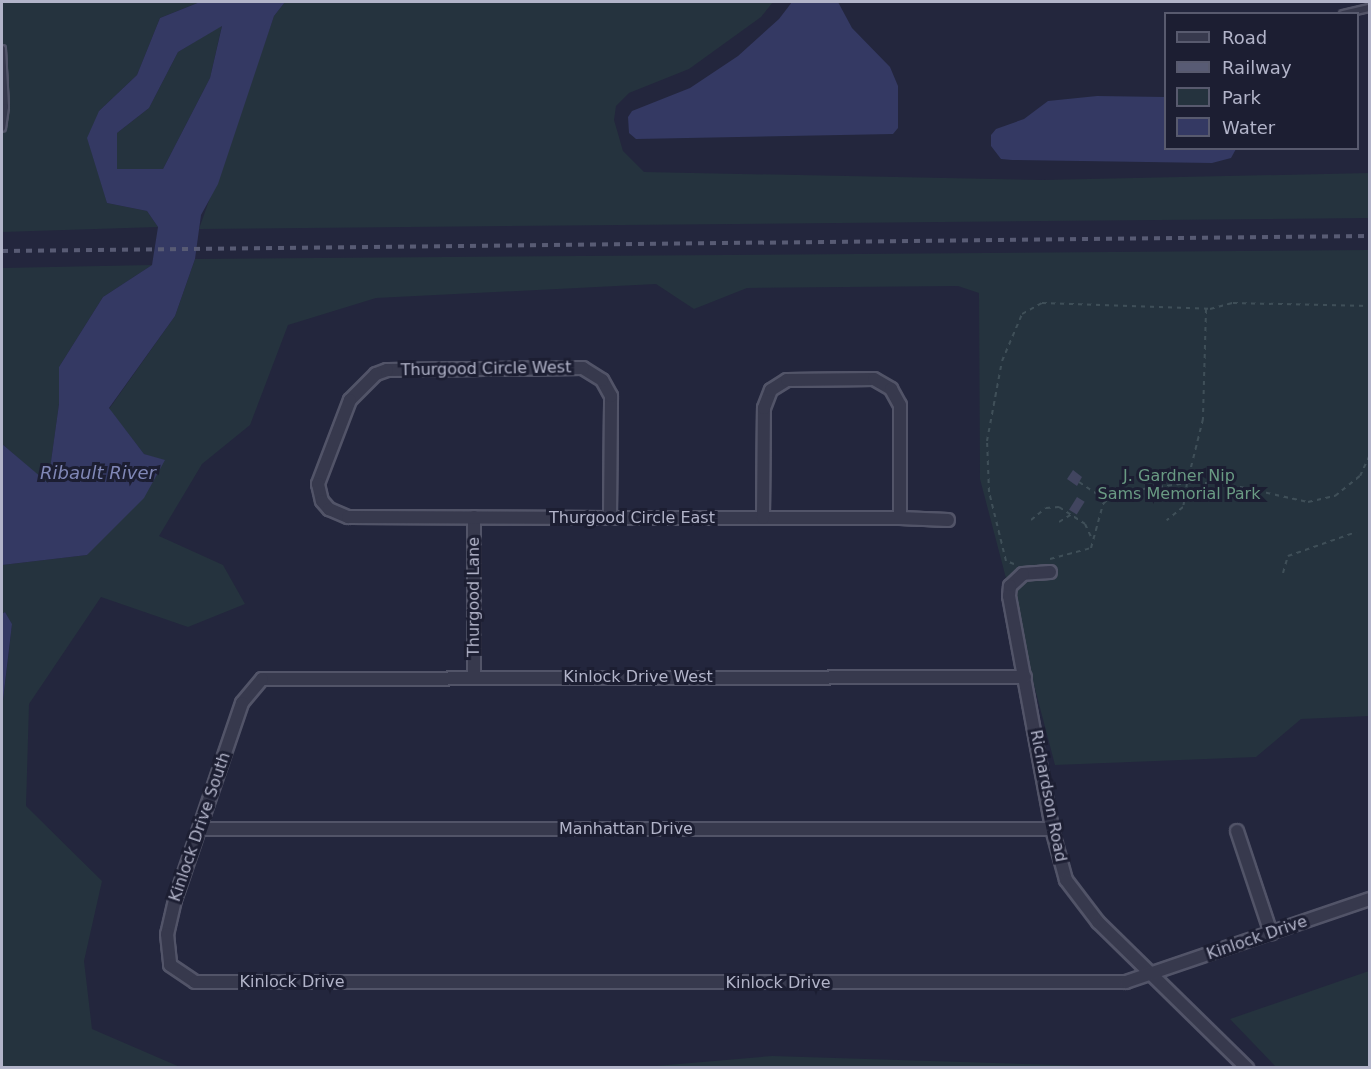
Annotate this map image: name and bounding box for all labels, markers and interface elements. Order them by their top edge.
legend [1164,12,1359,150]
text: Road [1222,27,1267,48]
text: Railway [1222,57,1292,78]
text: Park [1222,87,1261,108]
text: Water [1222,117,1275,138]
street label: Thurgood Circle West [401,358,571,380]
water label: Ribault River [40,462,156,484]
park label: J. Gardner Nip Sams Memorial Park [1098,466,1260,504]
street label: Thurgood Circle East [549,508,715,528]
street label: Thurgood Lane [464,537,484,657]
street label: Kinlock Drive West [563,667,713,687]
street label: Richardson Road [1026,728,1070,864]
street label: Kinlock Drive South [165,750,235,904]
street label: Manhattan Drive [559,819,693,839]
street label: Kinlock Drive [1204,912,1310,964]
street label: Kinlock Drive [239,972,345,992]
street label: Kinlock Drive [725,973,831,993]

